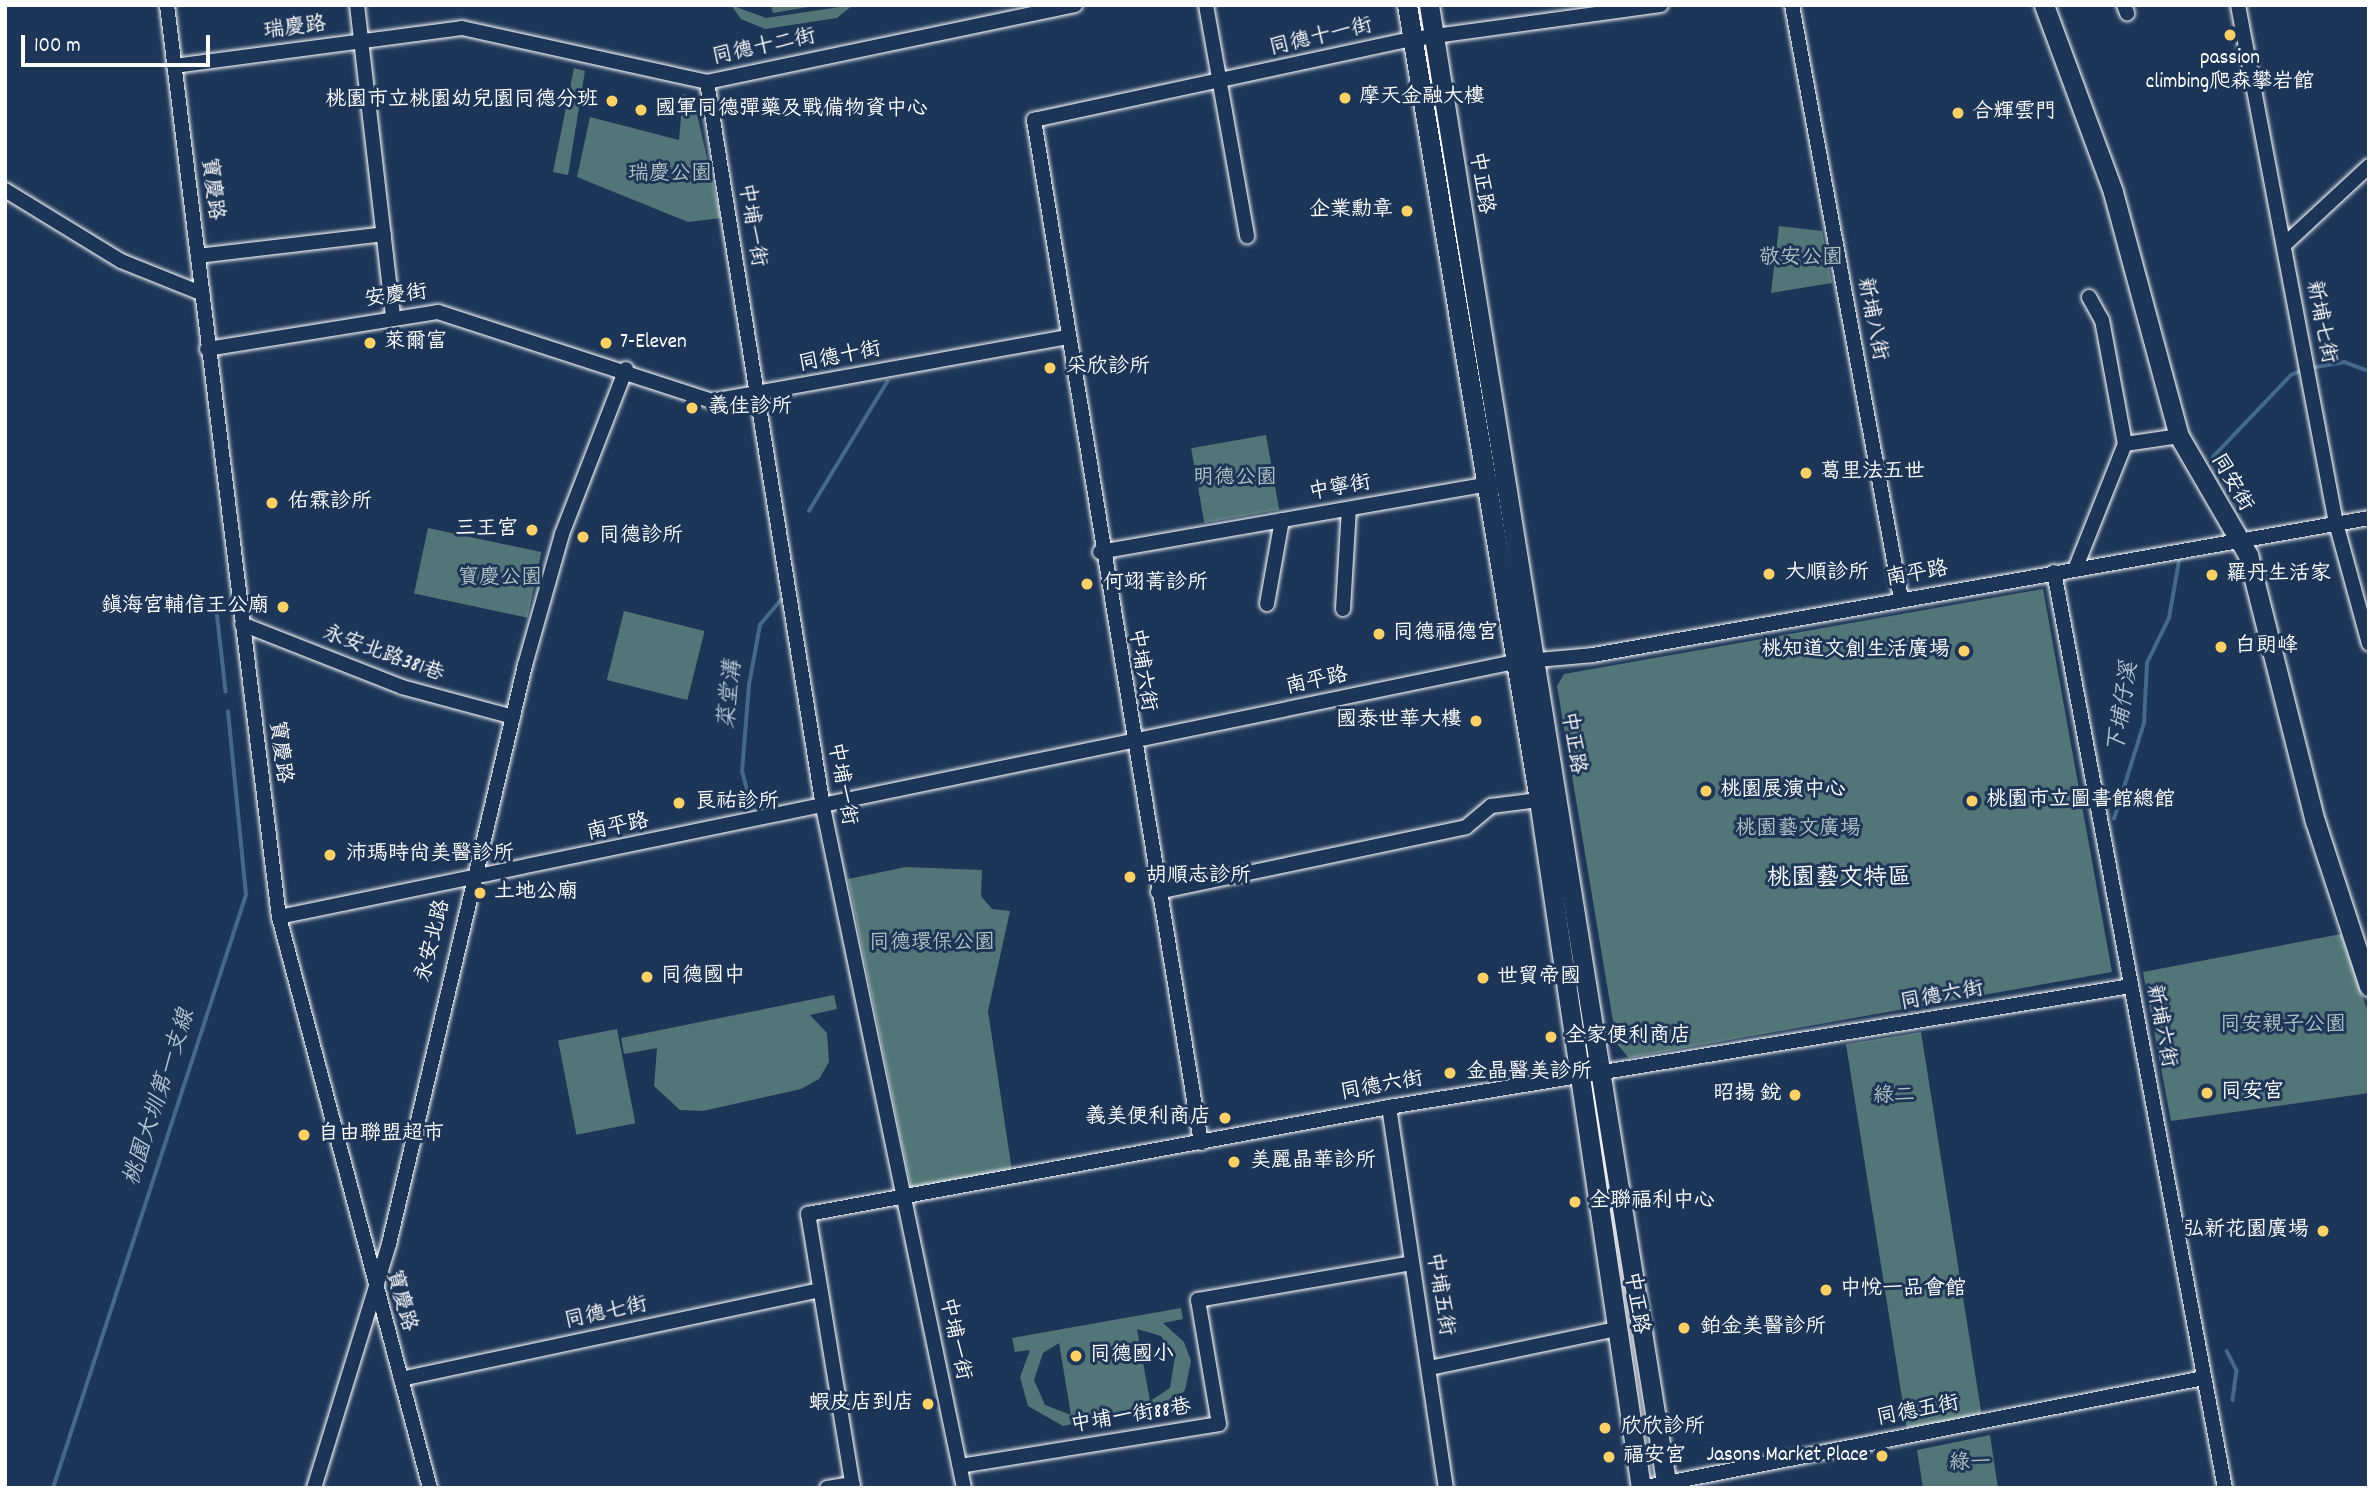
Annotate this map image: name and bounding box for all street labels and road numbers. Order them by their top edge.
street label: 瑞慶路 [262,13,328,45]
street label: 同德十一街 [1267,14,1375,62]
street label: 同德十二街 [710,25,818,71]
street label: 中正路 [1463,150,1497,216]
street label: 寶慶路 [195,156,227,222]
street label: 中埔一街 [732,182,770,268]
street label: 新埔八街 [1851,275,1891,363]
street label: 新埔七街 [2300,278,2340,366]
street label: 安慶街 [363,281,429,313]
street label: 同德十街 [796,338,884,378]
street label: 同安街 [2204,449,2258,517]
street label: 中寧街 [1307,471,1373,507]
street label: 南平路 [1884,557,1950,593]
street label: 永安北路381巷 [319,621,447,689]
street label: 中埔六街 [1122,627,1160,713]
street label: 南平路 [1284,663,1350,701]
street label: 中正路 [1555,710,1589,776]
street label: 寶慶路 [263,719,295,785]
street label: 中埔一街 [821,740,861,828]
street label: 南平路 [585,809,651,847]
street label: 永安北路 [412,897,456,985]
street label: 同德六街 [1898,977,1986,1017]
street label: 新埔六街 [2140,982,2180,1070]
street label: 同德六街 [1338,1067,1426,1107]
street label: 中埔五街 [1420,1251,1458,1337]
street label: 寶慶路 [379,1267,421,1335]
street label: 中正路 [1618,1270,1652,1336]
street label: 同德七街 [562,1293,650,1335]
street label: 中埔一街 [933,1295,975,1383]
street label: 同德五街 [1874,1392,1962,1432]
street label: 中埔一街88巷 [1069,1395,1193,1439]

